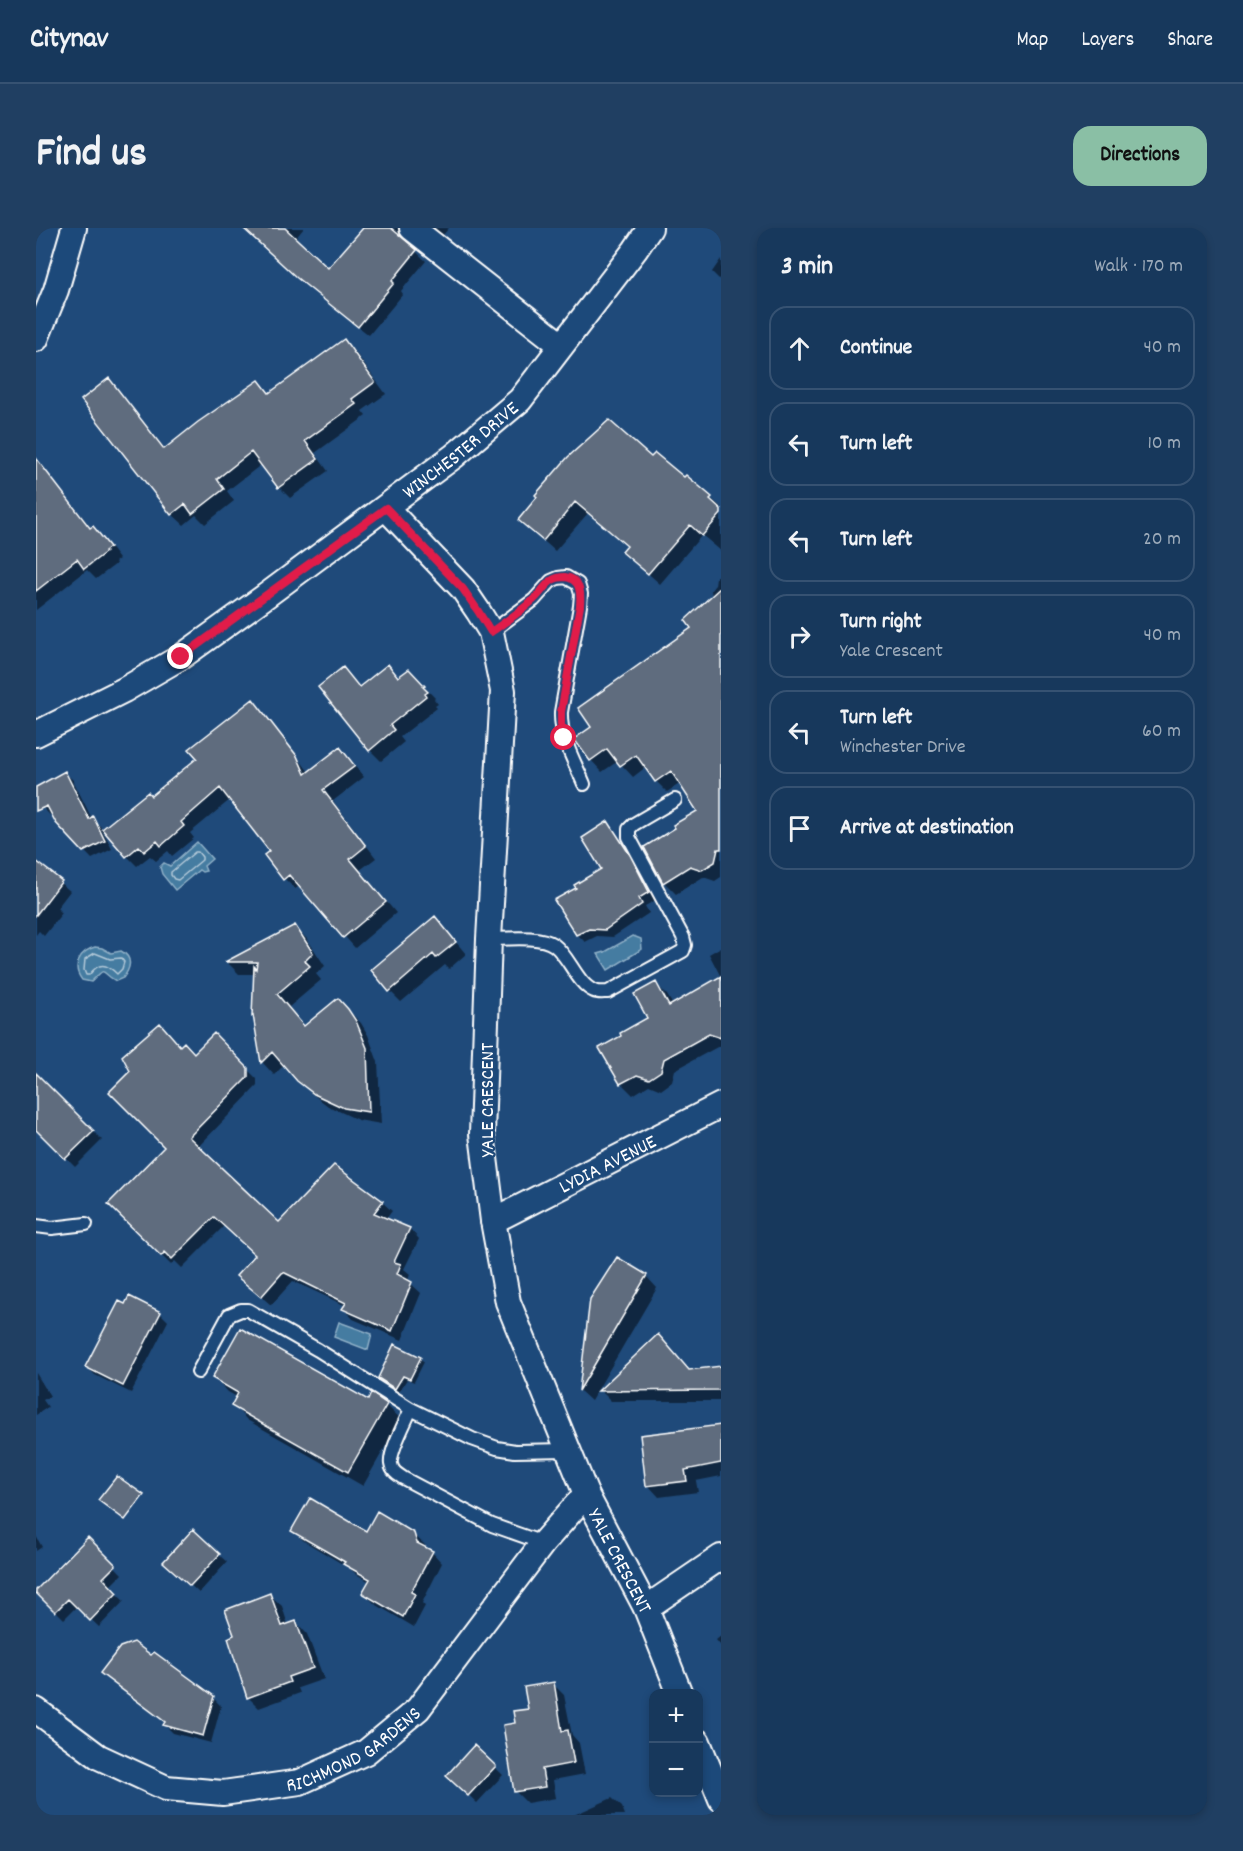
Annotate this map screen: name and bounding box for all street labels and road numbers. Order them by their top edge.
street label: WINCHESTER DRIVE [397,396,526,507]
street label: YALE CRESCENT [475,1043,503,1157]
street label: LYDIA AVENUE [555,1129,662,1202]
street label: YALE CRESCENT [579,1504,657,1619]
street label: RICHMOND GARDENS [285,1701,428,1801]

